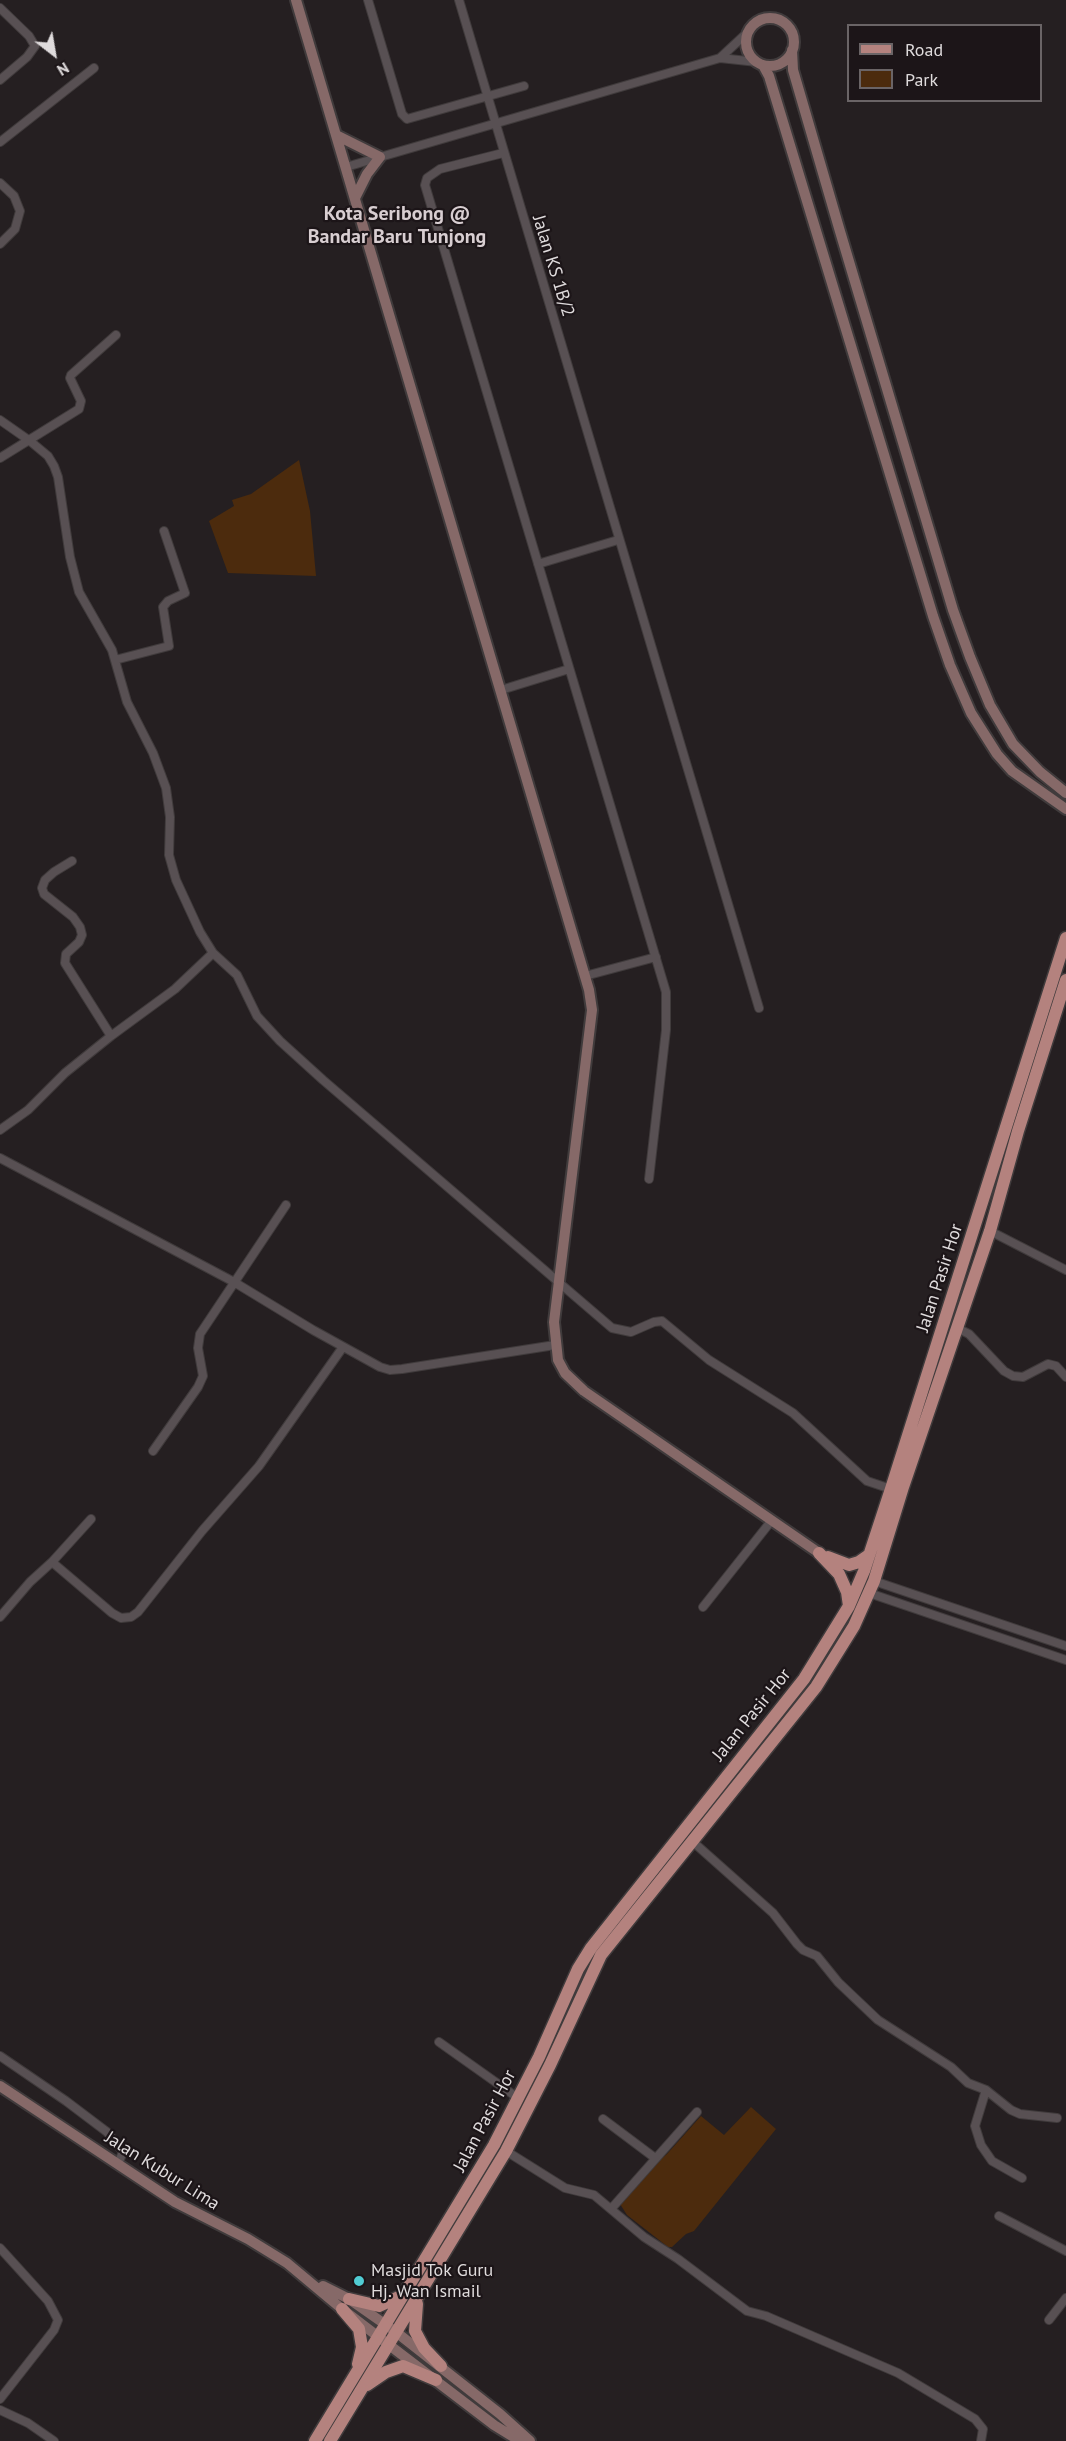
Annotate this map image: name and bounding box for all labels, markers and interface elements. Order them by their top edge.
north arrow [24,24,84,84]
legend [847,24,1042,102]
text: Road [905,38,943,61]
text: N [54,58,73,81]
text: Park [905,68,938,91]
district label: Kota Seribong @ Bandar Baru Tunjong [308,202,486,249]
street label: Jalan KS 1B/2 [527,213,579,319]
street label: Jalan Pasir Hor [912,1221,968,1335]
street label: Jalan Pasir Hor [708,1664,796,1766]
street label: Jalan Pasir Hor [449,2066,521,2176]
street label: Jalan Kubur Lima [101,2127,223,2215]
place label: Masjid Tok Guru Hj. Wan Ismail [371,2260,493,2302]
marker: Masjid Tok Guru Hj. Wan Ismail [352,2274,366,2288]

